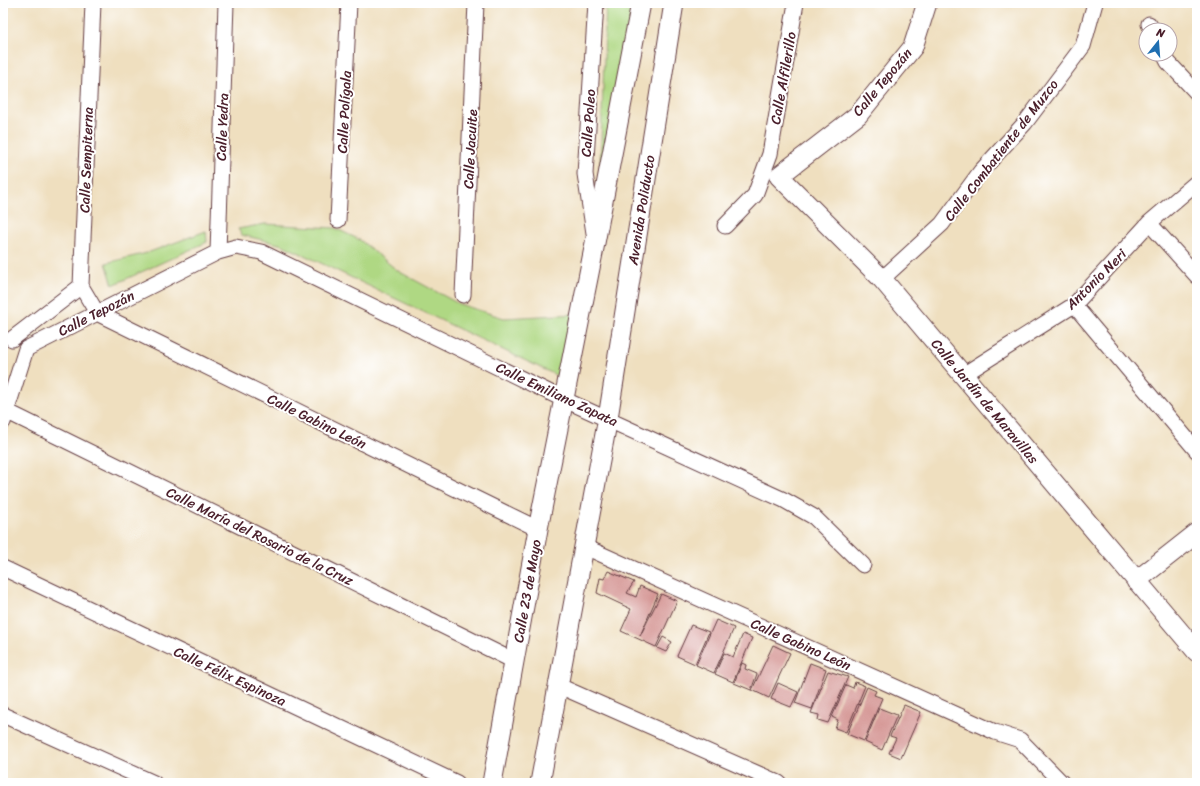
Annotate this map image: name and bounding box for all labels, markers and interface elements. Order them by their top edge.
north arrow [1138,22,1178,62]
text: N [1153,22,1168,43]
street label: Calle Alfilerillo [763,30,804,126]
street label: Calle Tepozán [846,42,919,122]
street label: Calle Polígala [330,69,359,154]
street label: Calle Combatiente de Muzco [938,74,1065,227]
street label: Calle Poleo [574,88,603,158]
street label: Calle Yedra [209,93,236,161]
street label: Calle Sempiterna [72,107,101,213]
street label: Calle Jacuite [456,108,485,189]
street label: Avenida Poliducto [620,153,663,268]
street label: Antonio Neri [1059,242,1134,317]
street label: Calle Tepozán [53,283,139,343]
street label: Calle Jardín de Maravillas [924,333,1045,470]
street label: Calle Emiliano Zapata [492,355,622,434]
street label: Calle Gabino León [263,387,371,457]
street label: Calle María del Rosario de la Cruz [162,480,358,593]
street label: Calle 23 de Mayo [506,537,549,645]
street label: Calle Gabino León [746,611,856,678]
street label: Calle Félix Espinoza [169,639,290,714]

